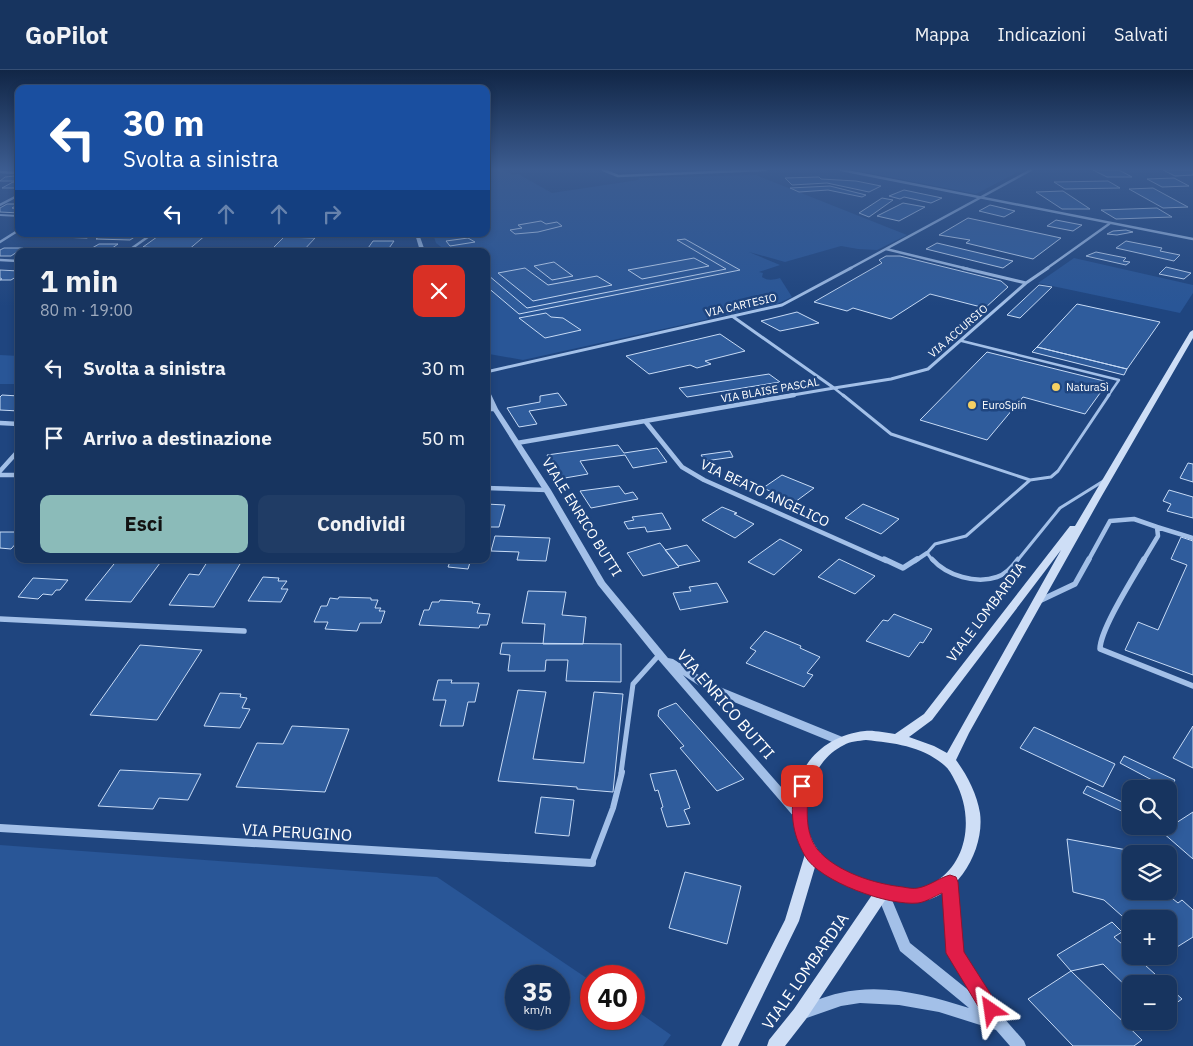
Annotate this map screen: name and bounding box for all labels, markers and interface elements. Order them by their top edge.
text: GoPilot [25,19,108,51]
text: Mappa [915,23,969,46]
text: Indicazioni [997,23,1086,46]
text: Salvati [1114,23,1168,46]
text: 30 m [123,100,205,146]
icon: left [40,105,105,170]
text: Svolta a sinistra [123,144,278,173]
icon: left [159,200,187,228]
icon: ahead [212,200,240,228]
icon: ahead [265,200,293,228]
icon: right [318,200,346,228]
text: 1 min [40,261,118,300]
button: close [413,265,465,317]
street label: VIA CARTESIO [704,290,778,320]
text: 80 m · 19:00 [40,300,133,320]
street label: VIA ACCURSIO [925,301,991,361]
icon: left [40,354,68,382]
text: Svolta a sinistra [83,356,226,380]
text: 30 m [421,356,465,380]
street label: VIA BLAISE PASCAL [720,374,821,406]
place label: NaturaSì [1066,380,1109,394]
marker: NaturaSì [1050,381,1062,393]
place label: EuroSpin [982,398,1027,412]
marker: EuroSpin [966,399,978,411]
icon: arrive [40,424,68,452]
text: Arrivo a destinazione [83,426,272,450]
text: 50 m [421,426,465,450]
street label: VIALE ENRICO BUTTI [538,454,626,580]
street label: VIA BEATO ANGELICO [698,455,833,531]
button: Esci [40,495,248,553]
button: Condividi [258,495,465,553]
street label: VIALE LOMBARDIA [943,559,1029,665]
street label: VIA ENRICO BUTTI [673,645,779,763]
pin [781,765,823,807]
icon: arrive [788,772,816,800]
map controls [1122,780,1177,1030]
button: search [1122,780,1177,835]
street label: VIA PERUGINO [241,819,353,845]
button: layers [1122,845,1177,900]
street label: VIALE LOMBARDIA [757,909,853,1033]
button: + [1122,910,1177,965]
speed limit sign: 40 [580,965,645,1030]
text: 35 [522,975,553,1008]
button: − [1122,975,1177,1030]
position arrow [964,983,1016,1035]
text: km/h [523,1002,552,1017]

